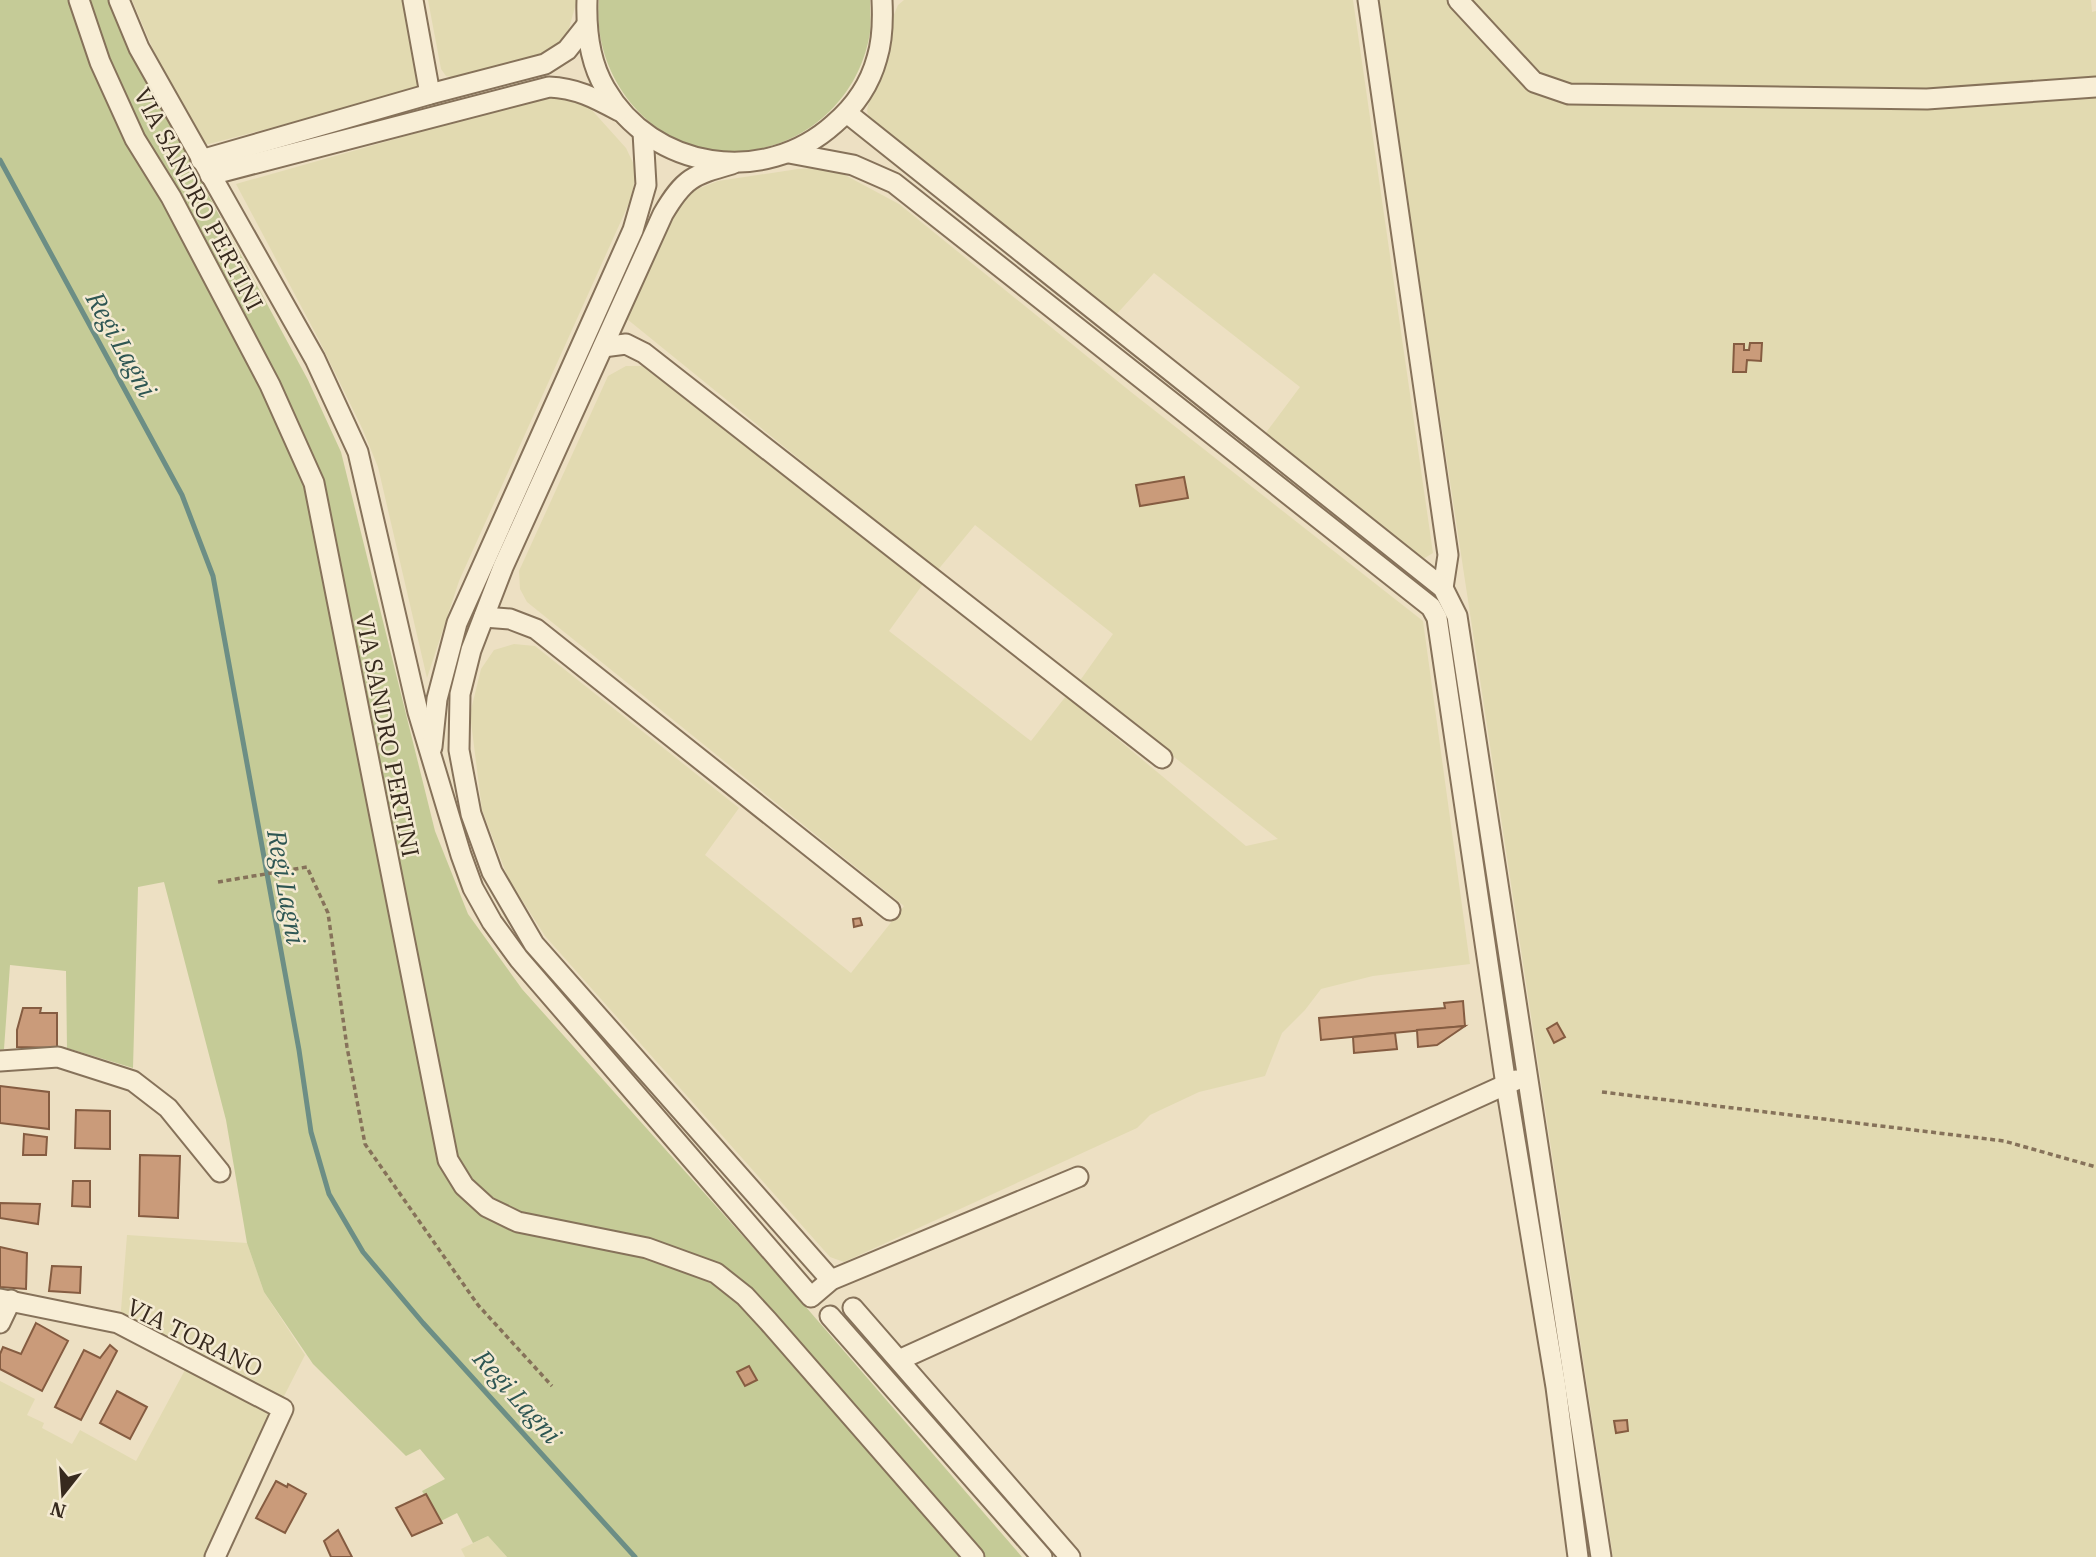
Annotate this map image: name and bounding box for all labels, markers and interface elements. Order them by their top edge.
street label: VIA SANDRO PERTINI [127,82,271,316]
water label: Regi Lagni [79,284,165,403]
street label: VIA SANDRO PERTINI [349,610,427,860]
water label: Regi Lagni [260,826,314,947]
street label: VIA TORANO [122,1290,268,1384]
water label: Regi Lagni [466,1341,569,1451]
north arrow [28,1459,98,1529]
text: N [47,1497,69,1524]

